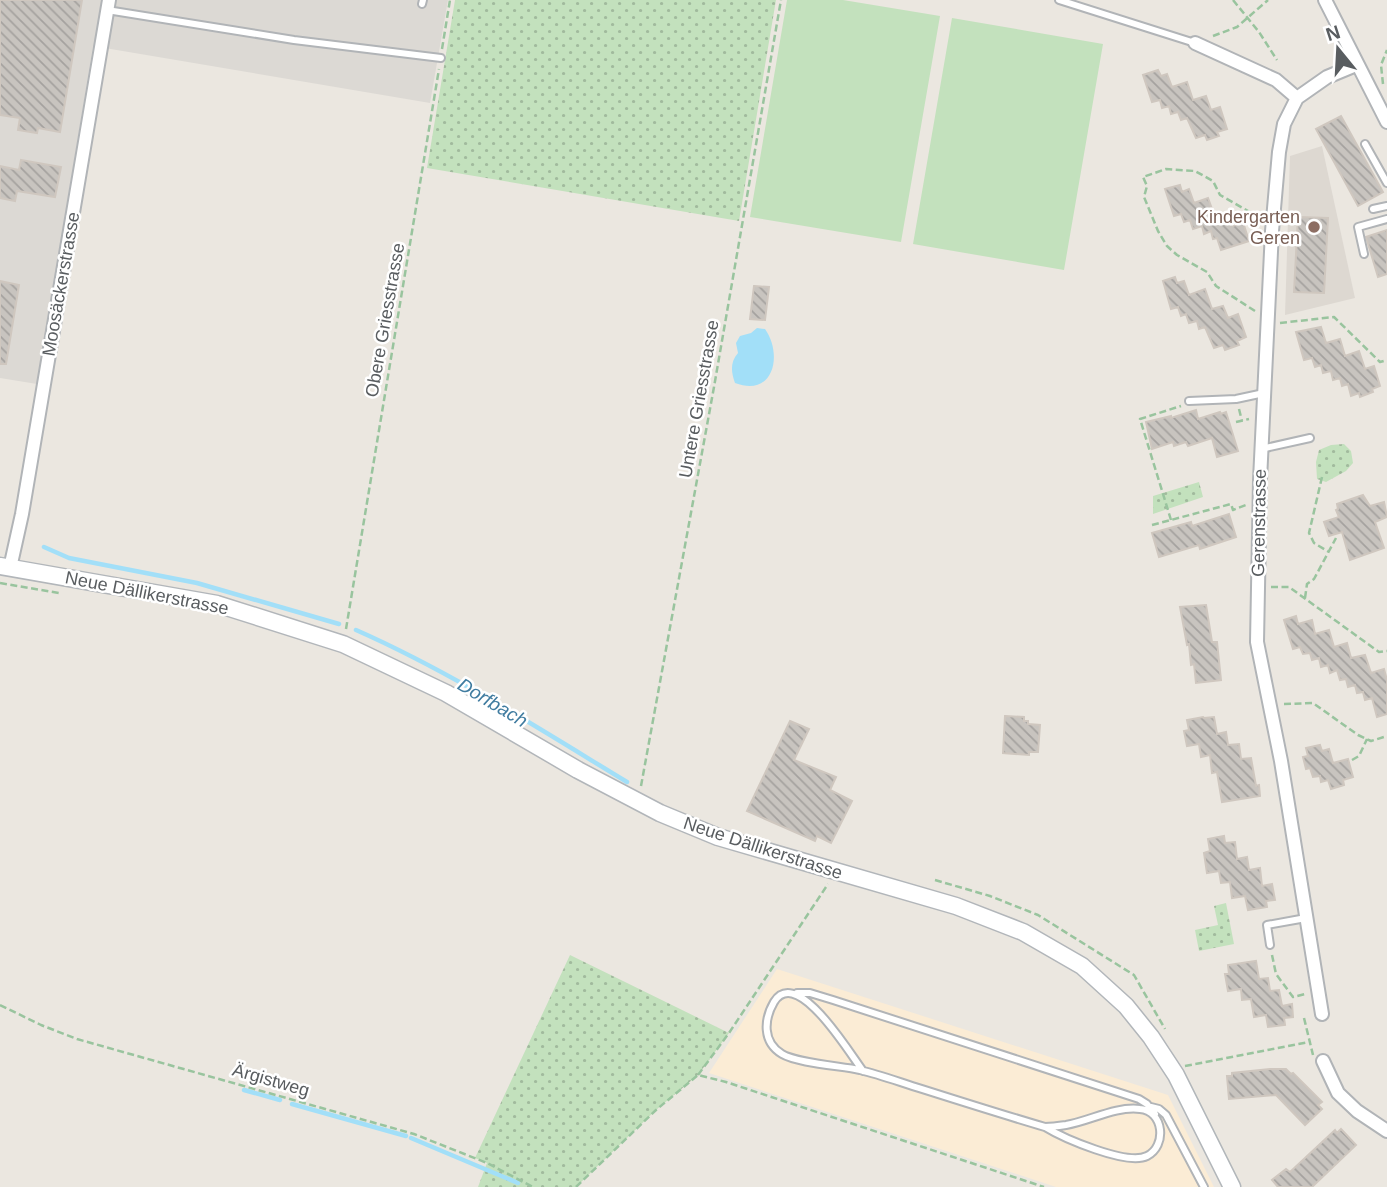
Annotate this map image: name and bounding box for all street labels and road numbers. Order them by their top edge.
street label: Moosäckerstrasse [38,210,84,358]
street label: Obere Griesstrasse [362,241,408,399]
street label: Untere Griesstrasse [675,318,723,480]
street label: Gerenstrasse [1248,469,1270,577]
street label: Neue Dällikerstrasse [64,567,230,619]
street label: Neue Dällikerstrasse [681,813,845,883]
street label: Ärgistweg [230,1059,312,1101]

